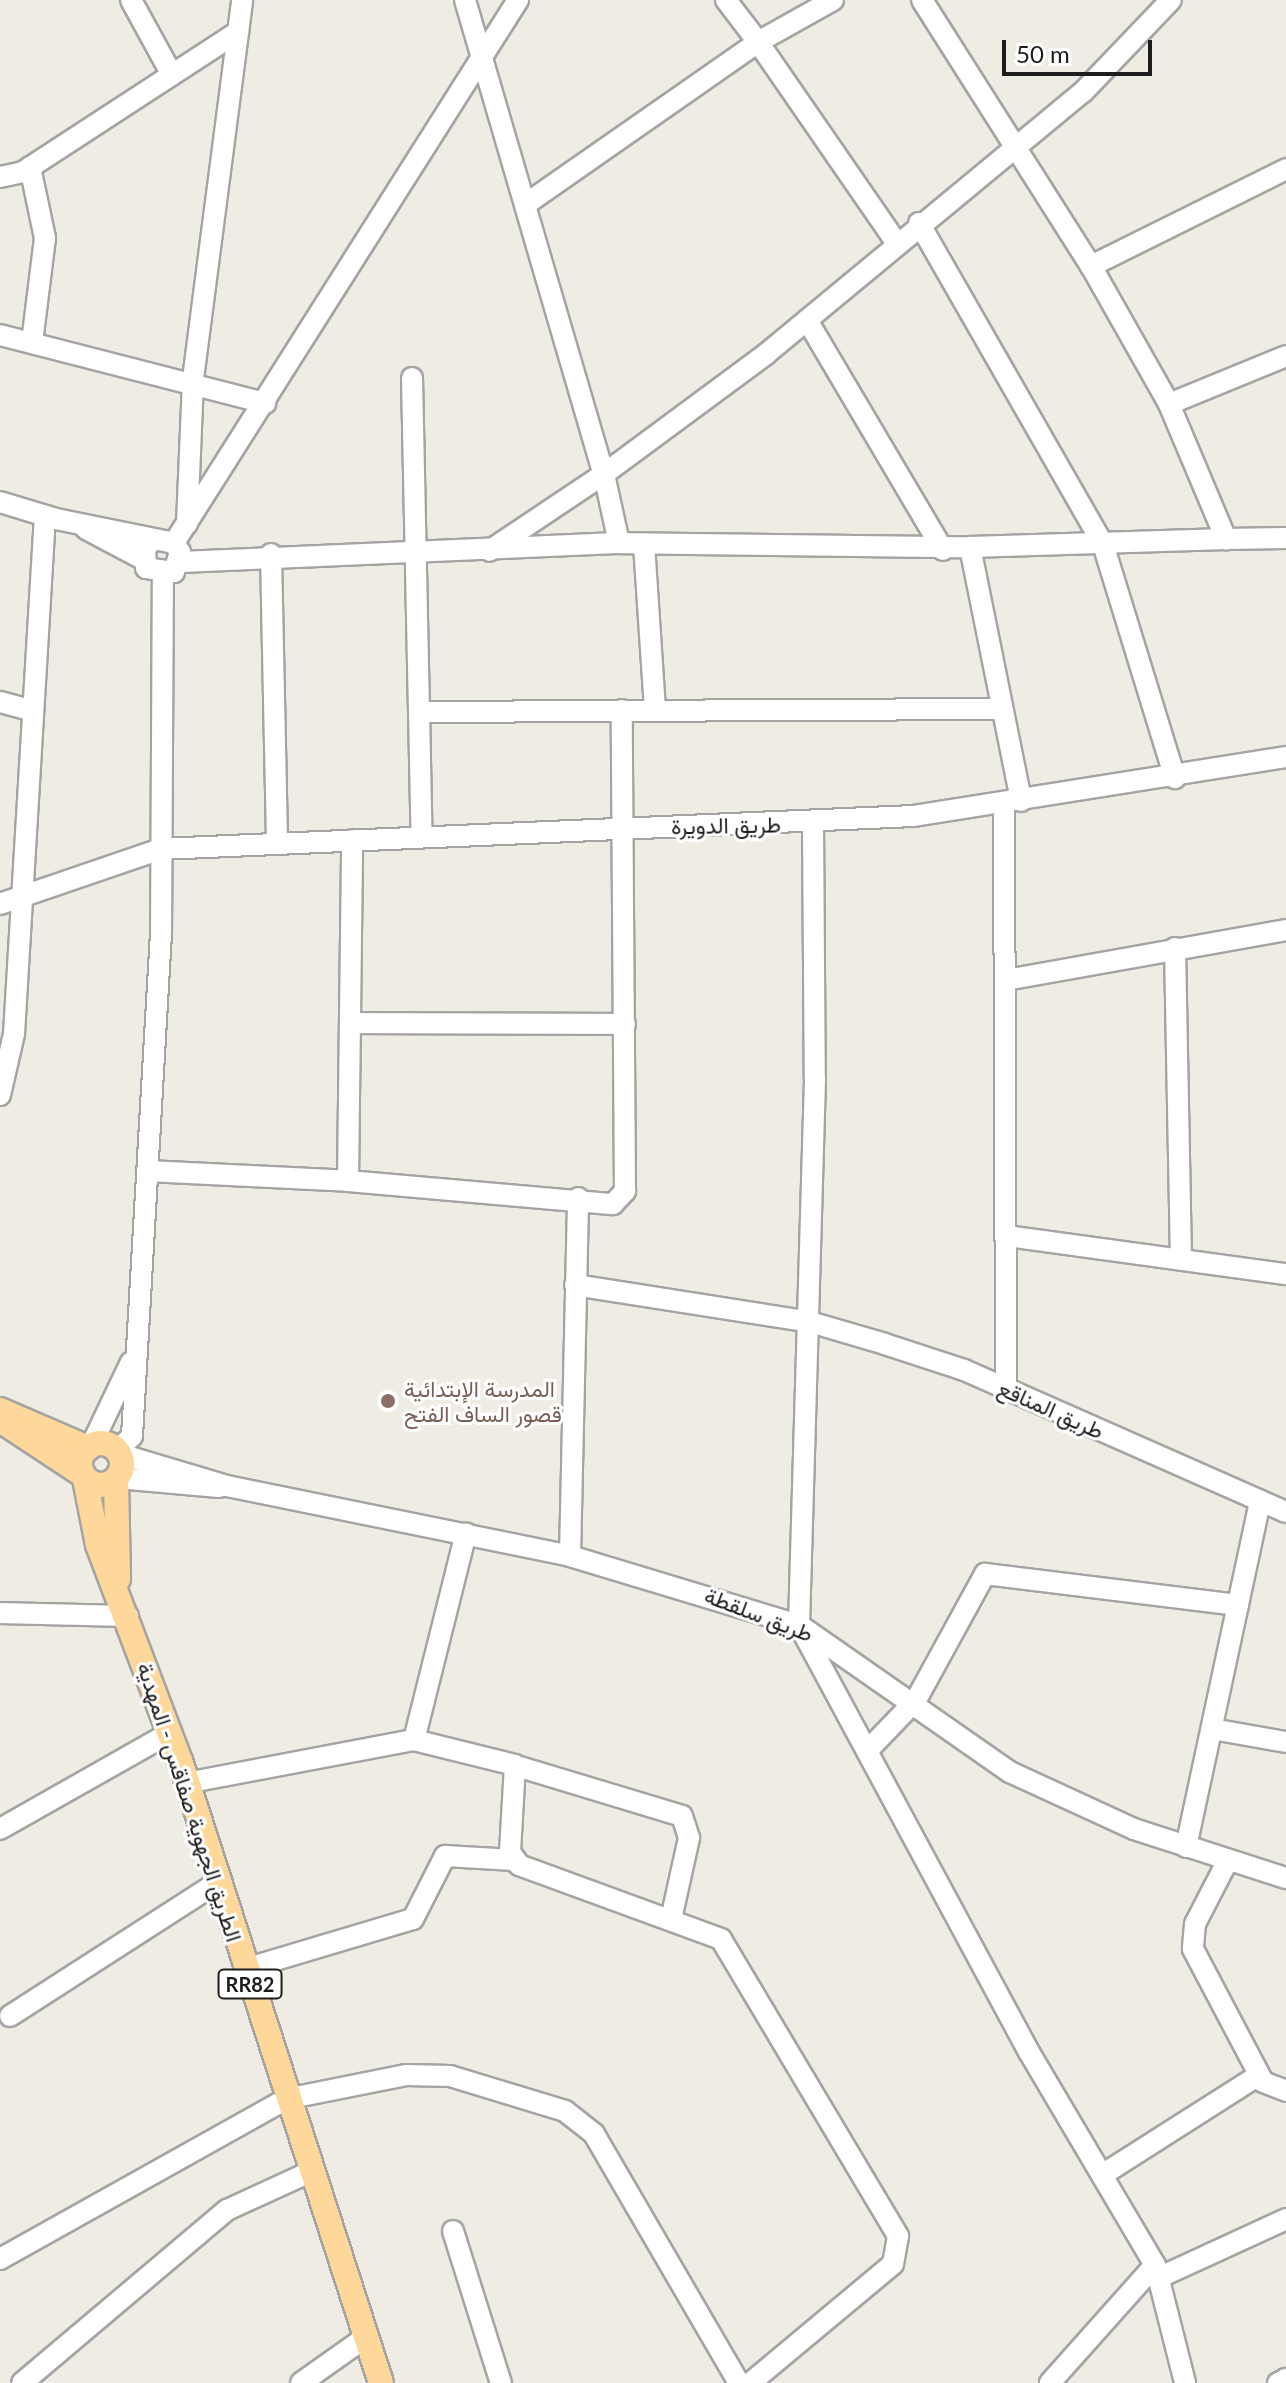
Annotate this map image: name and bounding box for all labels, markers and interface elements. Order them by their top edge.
scale bar [1006,24,1156,74]
text: 50 m [1016,39,1070,68]
street label: طريق الدويرة [671,811,781,839]
street label: طريق المناقع [994,1374,1108,1444]
place label: المدرسة الإبتدائية قصور الساف الفتح [404,1375,562,1426]
marker: المدرسة الإبتدائية قصور الساف الفتح [379,1392,397,1410]
street label: طريق سلقطة [701,1581,817,1647]
street label: الطريق الجهوية صفاقس - المهدية [132,1659,248,1945]
road number: RR82 [216,1968,284,2000]

